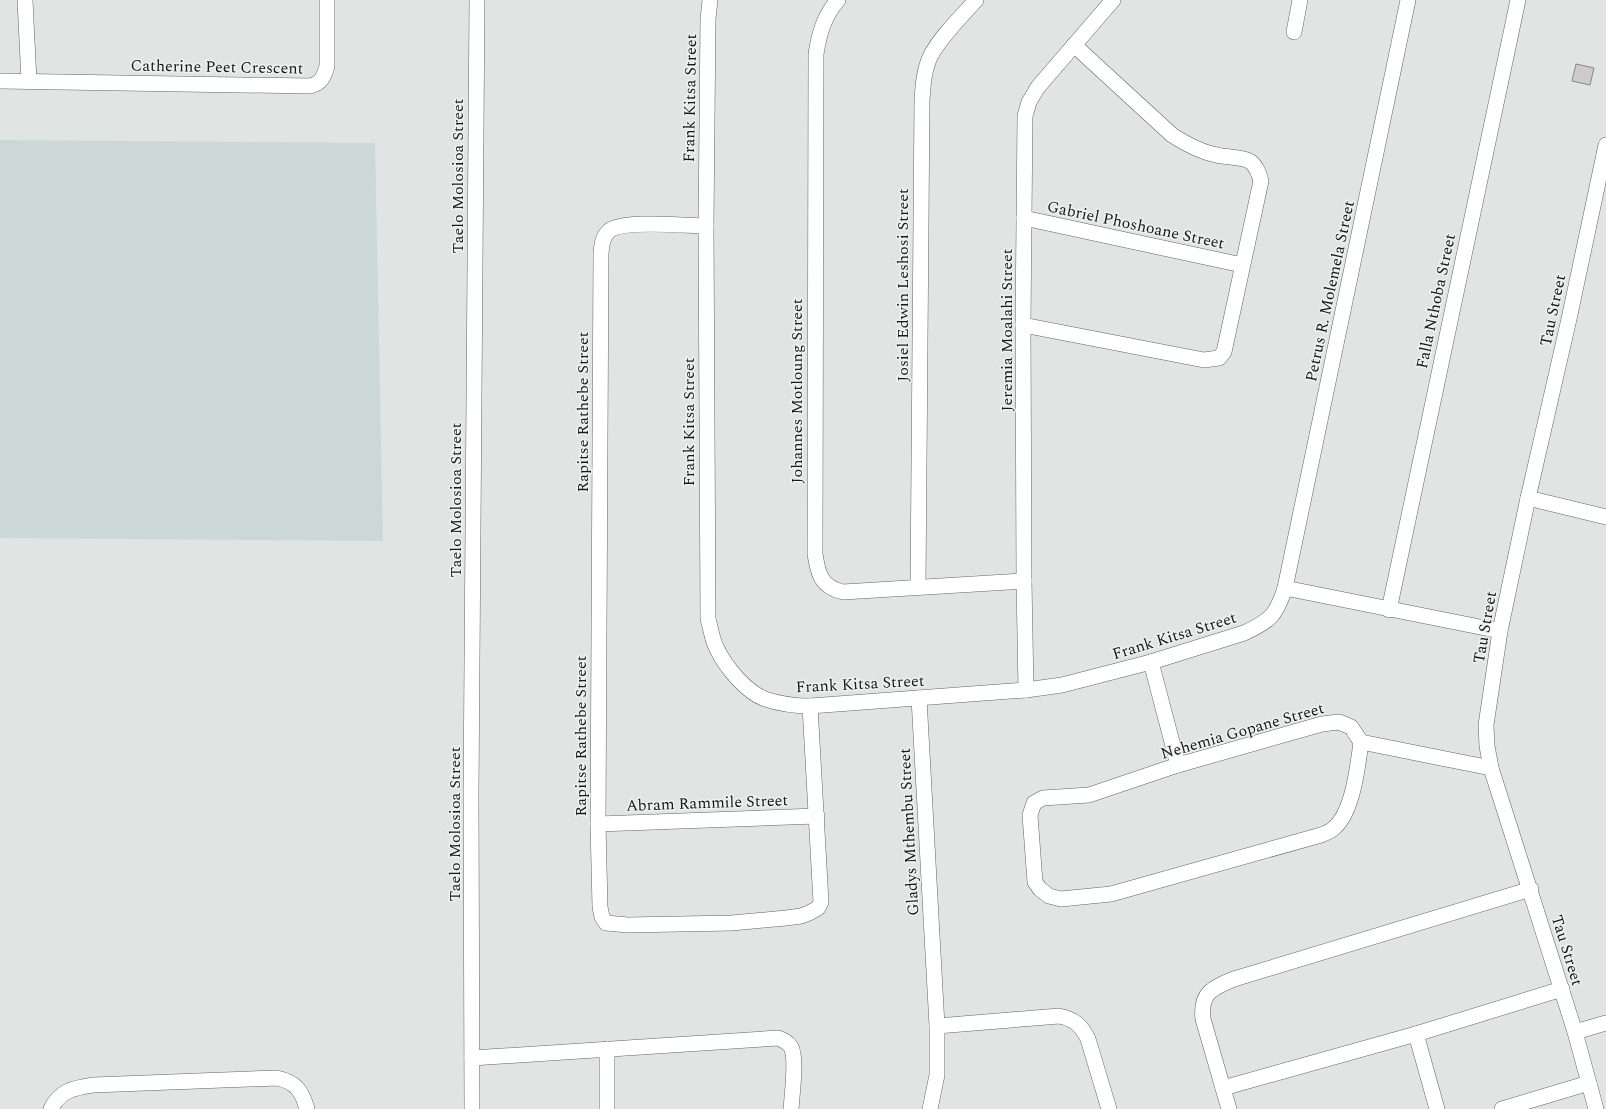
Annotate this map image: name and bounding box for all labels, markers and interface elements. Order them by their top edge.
street label: Frank Kitsa Street [677,33,703,163]
street label: Catherine Peet Crescent [130,53,304,81]
street label: Taelo Molosioa Street [446,98,470,253]
street label: Josiel Edwin Leshosi Street [891,188,915,382]
street label: Gabriel Phoshoane Street [1045,194,1227,256]
street label: Petrus R. Molemela Street [1299,198,1361,384]
street label: Falla Nthoba Street [1410,231,1462,371]
street label: Jeremia Moalahi Street [995,248,1019,411]
street label: Tau Street [1534,272,1572,348]
street label: Johannes Motloung Street [785,298,809,483]
street label: Rapitse Rathebe Street [571,331,595,493]
street label: Frank Kitsa Street [677,357,701,486]
street label: Taelo Molosioa Street [444,422,468,577]
street label: Tau Street [1467,589,1503,665]
street label: Frank Kitsa Street [1109,606,1240,666]
street label: Rapitse Rathebe Street [569,655,593,817]
street label: Frank Kitsa Street [795,669,925,699]
street label: Nehemia Gopane Street [1158,696,1327,766]
street label: Taelo Molosioa Street [443,746,467,901]
street label: Gladys Mthembu Street [893,747,925,916]
street label: Abram Rammile Street [626,788,789,818]
street label: Tau Street [1545,912,1589,989]

